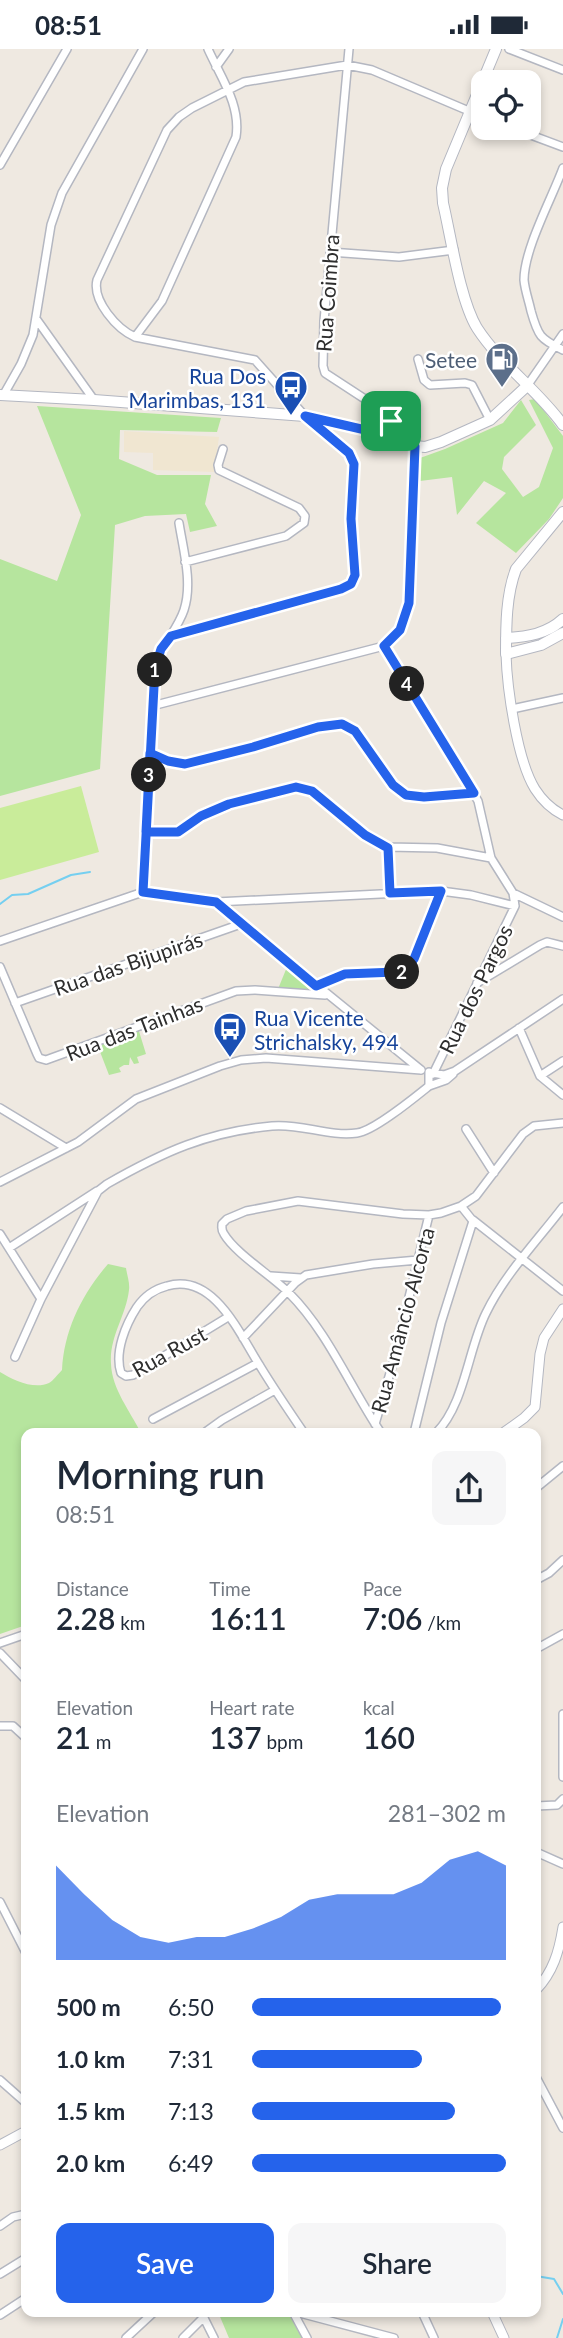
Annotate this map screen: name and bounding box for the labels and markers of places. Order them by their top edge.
fuel station icon: Setee [483,340,521,389]
place label: Setee [425,347,477,372]
place label: Rua Dos Marimbas, 131 [128,363,266,412]
bus stop icon: Rua Dos Marimbas, 131 [272,368,310,417]
pin [361,391,421,451]
pin: 1 [138,653,172,687]
pin: 4 [390,667,424,701]
pin: 3 [132,757,166,793]
pin: 2 [384,955,420,989]
place label: Rua Vicente Strichalsky, 494 [254,1005,399,1054]
bus stop icon: Rua Vicente Strichalsky, 494 [211,1010,249,1059]

